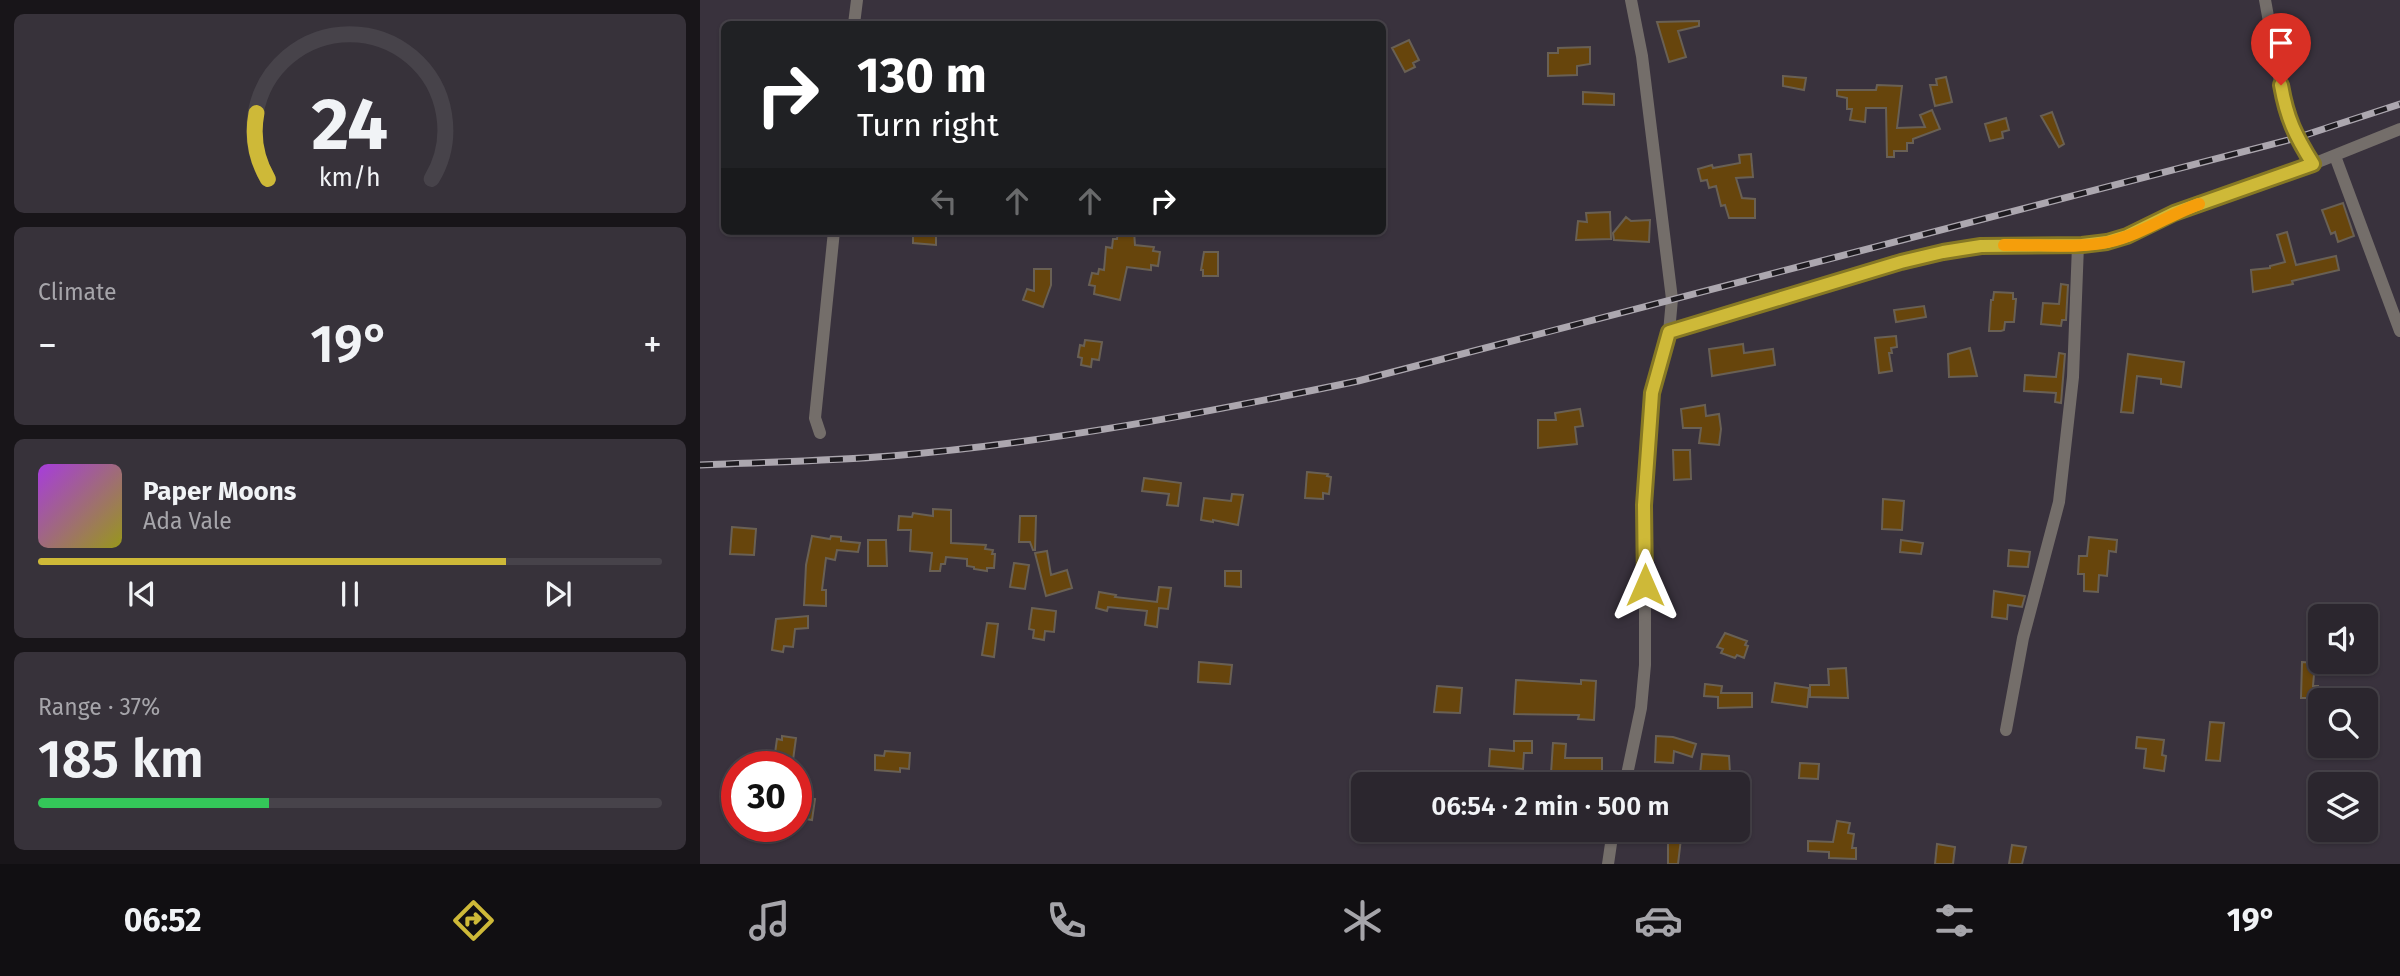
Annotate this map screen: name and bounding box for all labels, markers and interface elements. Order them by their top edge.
pin [2251,13,2311,85]
icon: arrive [2262,24,2300,62]
text: 130 m [857,46,987,105]
icon: right [742,49,833,140]
text: 24 [312,82,388,169]
text: Turn right [857,106,999,144]
text: km/h [319,163,381,193]
icon: left [925,182,963,220]
icon: ahead [998,182,1036,220]
icon: ahead [1071,182,1109,220]
icon: right [1144,182,1182,220]
text: Climate [38,278,117,306]
text: 19° [310,313,390,376]
text: − [38,322,57,368]
text: + [643,322,662,368]
text: Paper Moons [143,476,296,507]
text: Ada Vale [143,507,232,535]
position arrow [1608,548,1682,622]
icon: previous [123,575,161,613]
icon: pause [331,575,369,613]
icon: next [539,575,577,613]
map controls [2308,604,2378,842]
button: sound [2308,604,2378,674]
button: search [2308,688,2378,758]
text: Range · 37% [38,693,160,721]
text: 185 km [38,728,204,791]
speed limit sign: 30 [721,751,812,842]
button: layers [2308,772,2378,842]
text: 06:54 · 2 min · 500 m [1431,791,1670,822]
icon: directions [449,896,498,945]
icon: music [745,896,794,945]
icon: phone [1042,896,1091,945]
icon: climate [1338,896,1387,945]
icon: car [1634,896,1683,945]
icon: filters [1930,896,1979,945]
text: 06:52 [124,901,202,939]
text: 19° [2227,901,2276,939]

